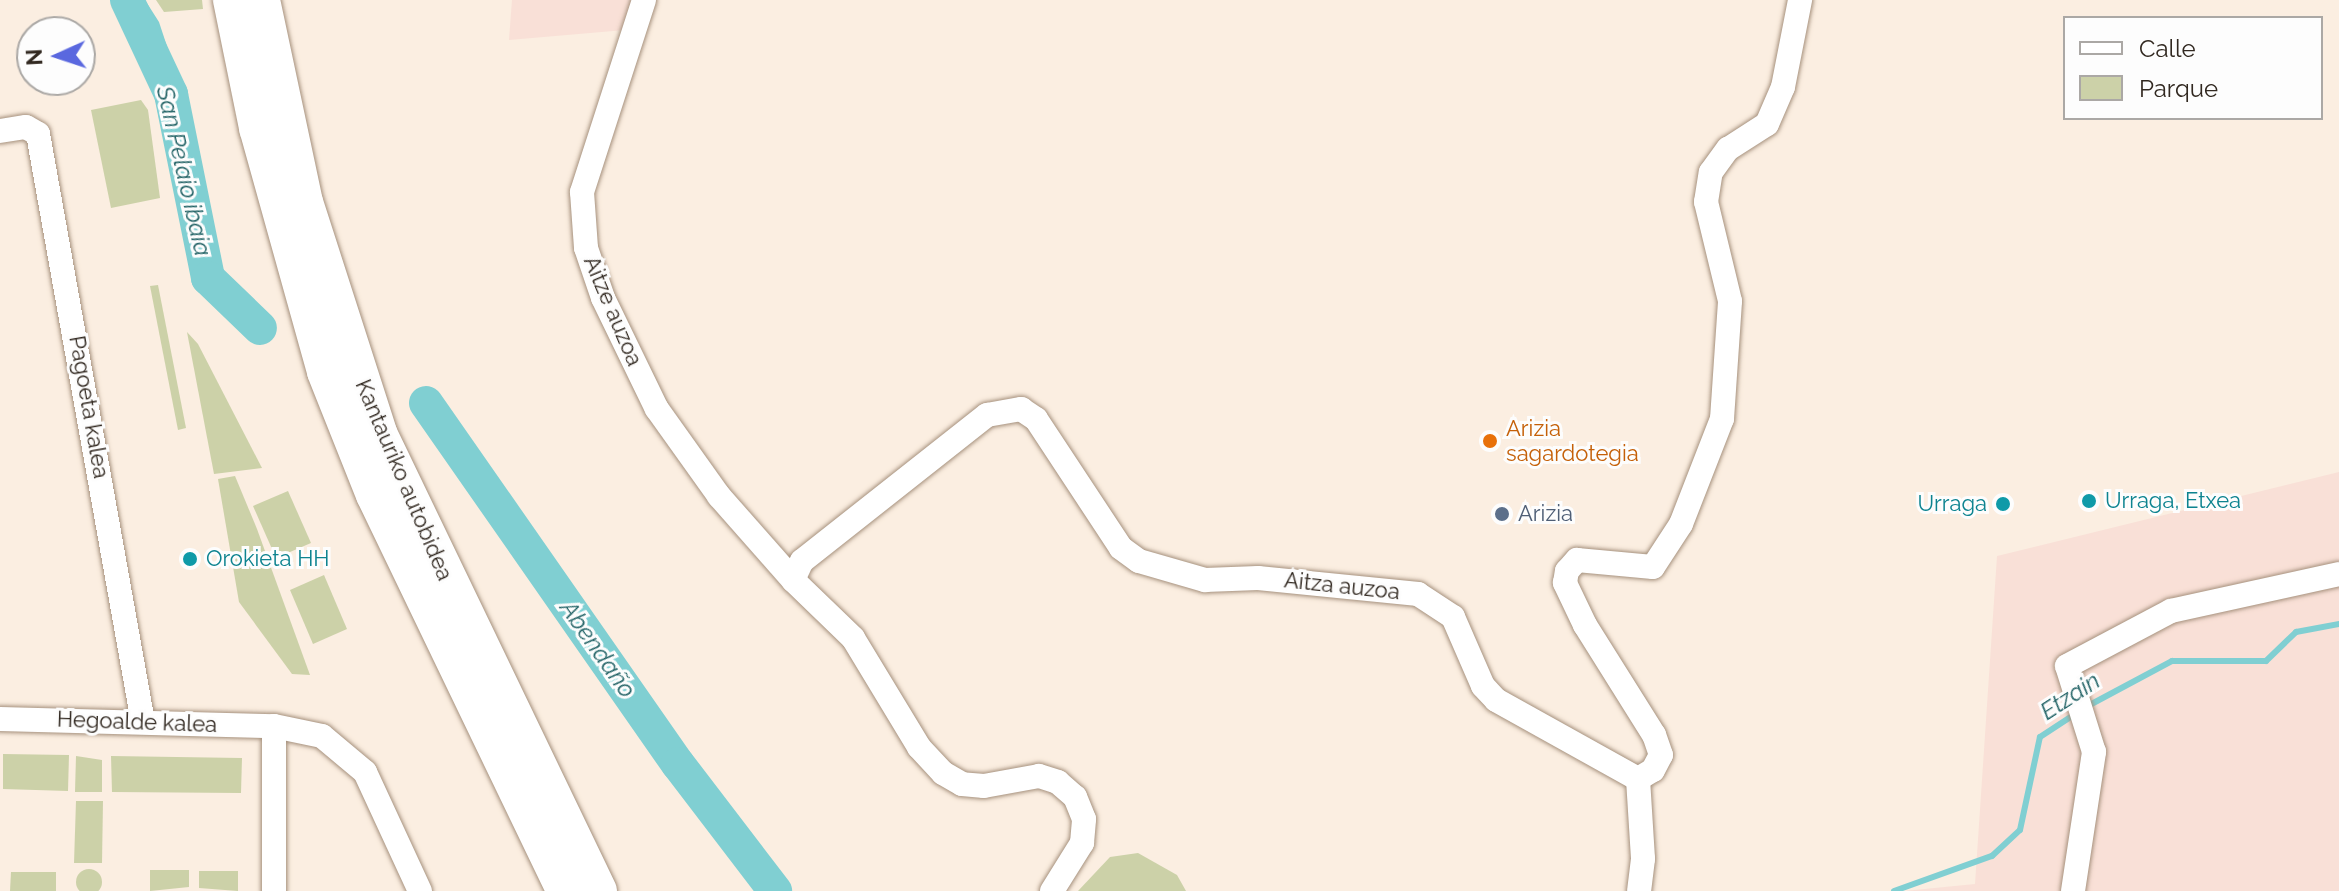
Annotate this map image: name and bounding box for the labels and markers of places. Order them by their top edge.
place label: Arizia sagardotegia [1506,415,1639,466]
marker: Arizia sagardotegia [1481,432,1499,450]
place label: Urraga, Etxea [2105,488,2241,514]
place label: Urraga [1918,491,1987,517]
marker: Urraga, Etxea [2080,492,2098,510]
marker: Urraga [1994,495,2012,513]
place label: Arizia [1518,501,1573,527]
marker: Arizia [1493,505,1511,523]
place label: Orokieta HH [206,546,330,572]
marker: Orokieta HH [181,550,199,568]

